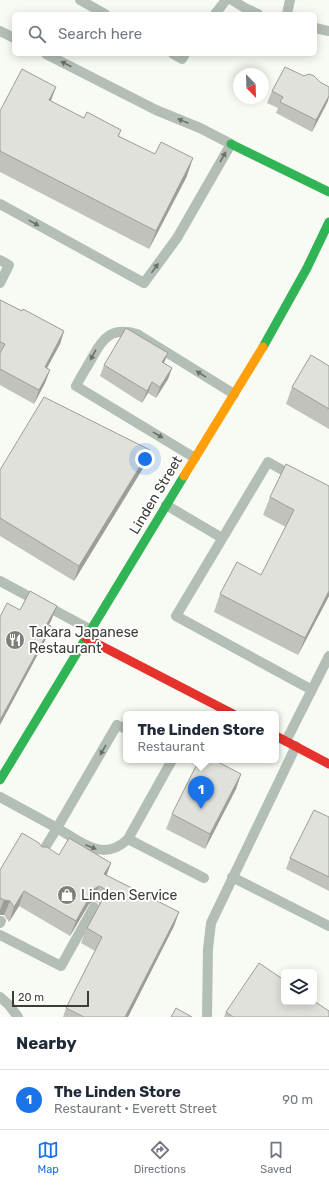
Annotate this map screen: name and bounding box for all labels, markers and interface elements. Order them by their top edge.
search box [12,12,317,56]
icon: search [26,23,48,45]
text: Search here [58,25,142,43]
one-way arrow [60,61,72,67]
north arrow [233,68,269,104]
one-way arrow [177,117,189,123]
one-way arrow [220,151,227,163]
one-way arrow [28,219,40,226]
one-way arrow [151,263,159,273]
one-way arrow [90,350,97,361]
one-way arrow [195,370,207,377]
one-way arrow [153,431,163,439]
your location [135,449,155,469]
street label: Linden Street [126,452,186,537]
place label: Takara Japanese Restaurant [29,624,139,657]
restaurant icon: Takara Japanese Restaurant [4,629,26,651]
popup [123,711,279,763]
text: The Linden Store [138,721,264,739]
text: Restaurant [138,739,205,754]
one-way arrow [99,744,106,756]
pin: 1 [188,776,214,809]
one-way arrow [85,844,97,850]
shop icon: Linden Service [56,884,78,906]
place label: Linden Service [81,887,178,904]
map controls [281,969,317,1005]
button: layers [281,969,317,1005]
scale bar [12,989,89,1008]
text: 20 m [18,991,44,1004]
text: Nearby [16,1033,77,1053]
text: The Linden Store [54,1083,181,1101]
text: 1 [26,1092,32,1107]
text: 90 m [282,1092,313,1107]
text: Restaurant · Everett Street [54,1101,217,1116]
tab: Map [37,1139,59,1176]
tab: Directions [134,1139,186,1176]
tab: Saved [260,1139,292,1176]

